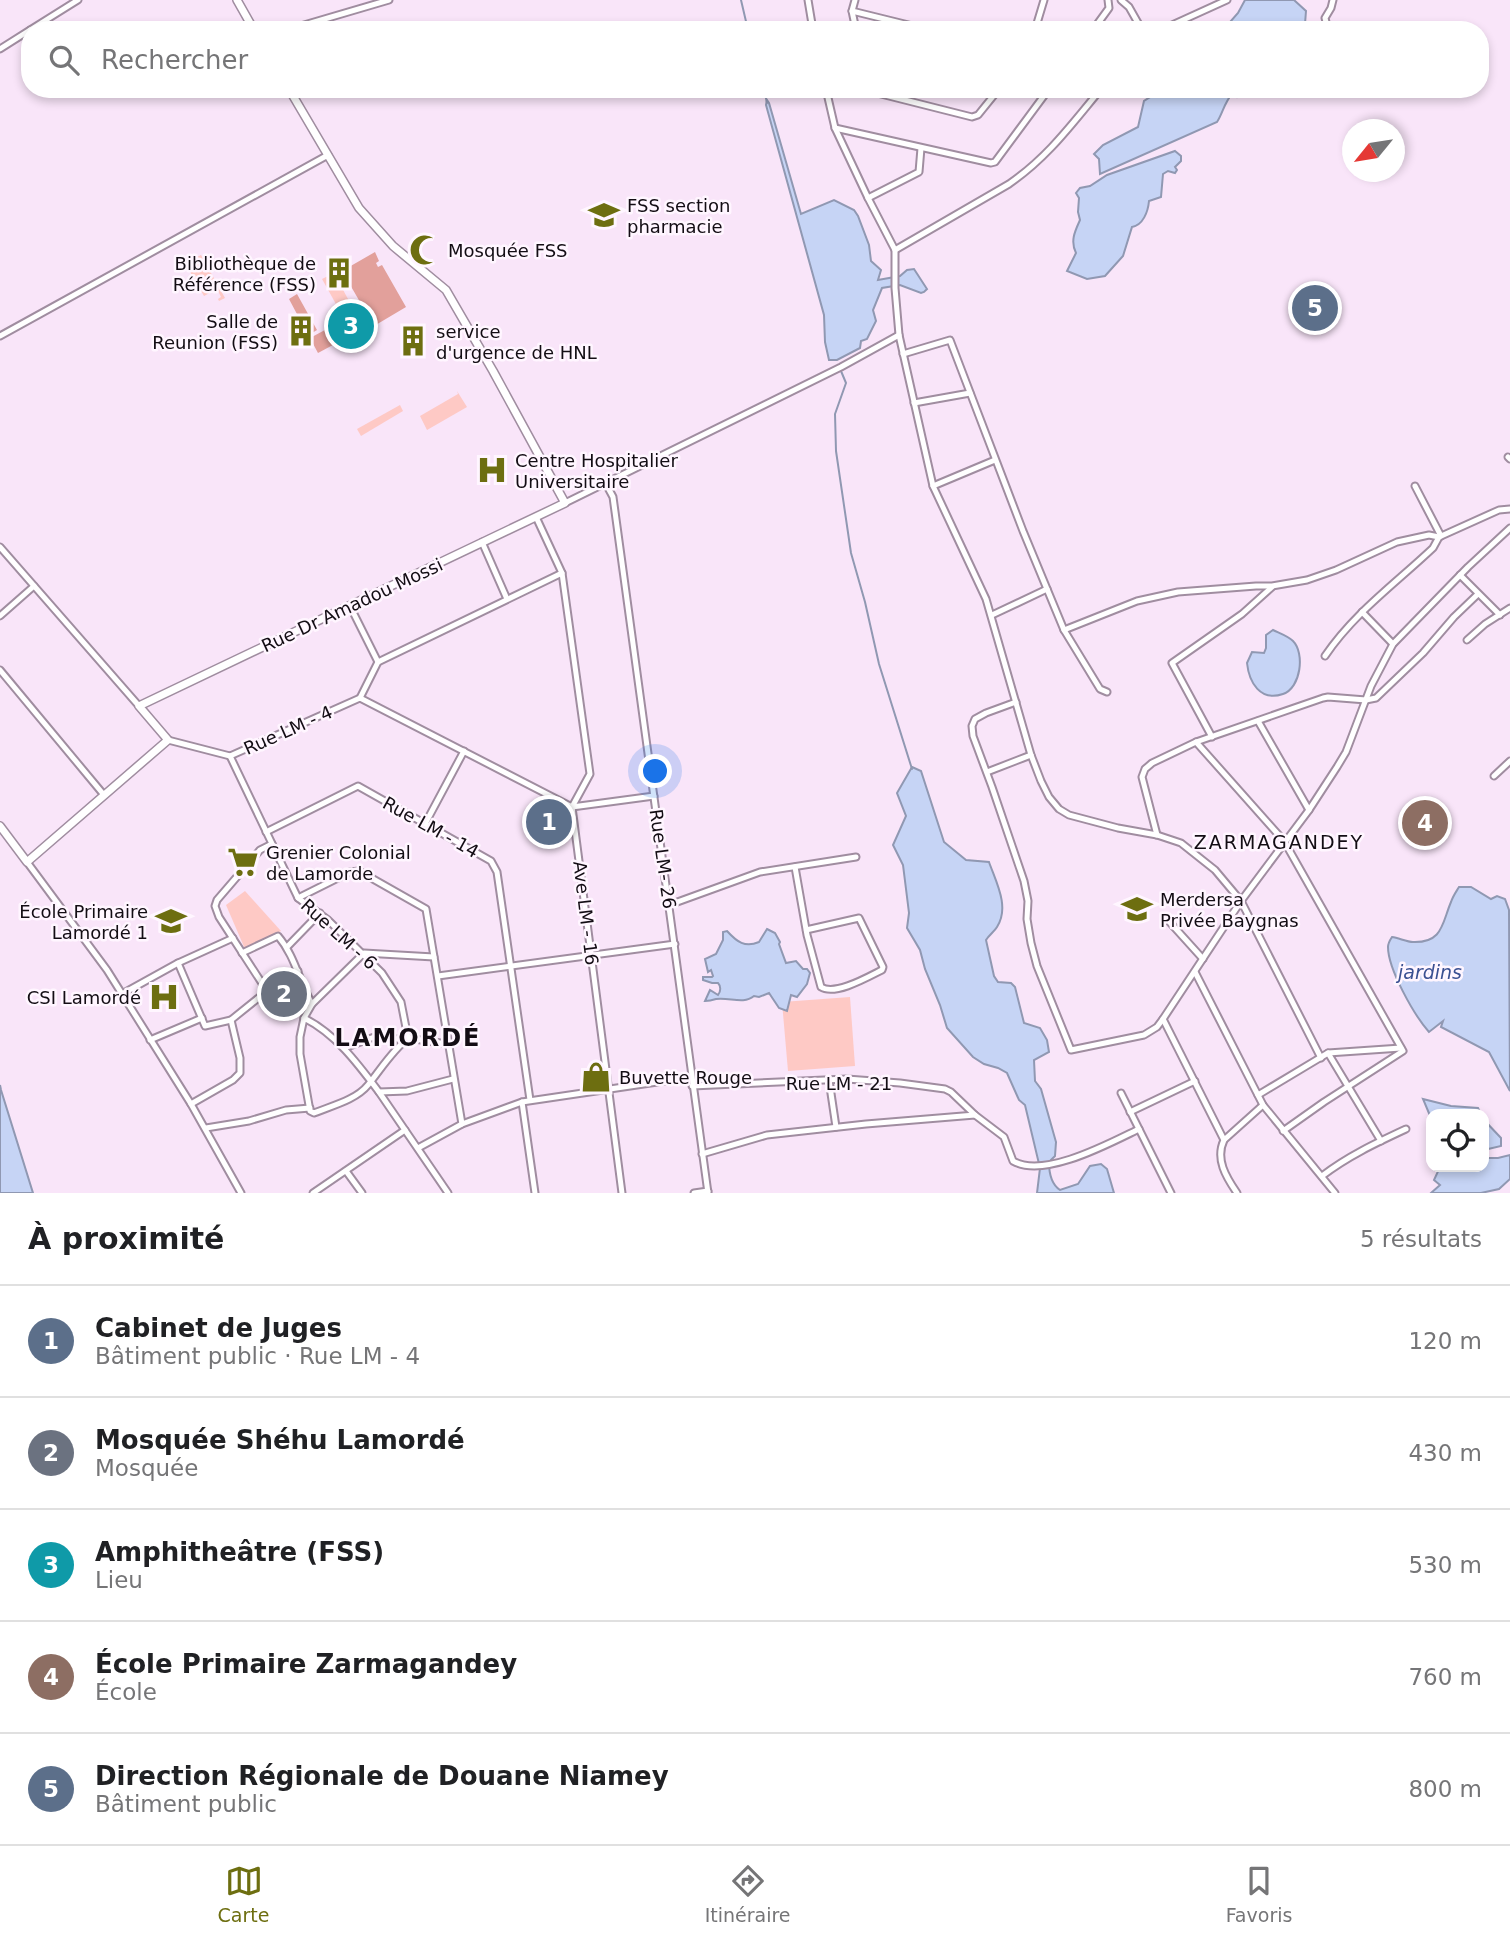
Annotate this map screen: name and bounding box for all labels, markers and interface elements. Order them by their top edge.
search box [21,21,1489,98]
icon: search [45,41,83,79]
text: Rechercher [101,45,248,75]
north arrow [1342,119,1405,182]
place label: FSS section pharmacie [627,195,730,237]
school or university icon: FSS section pharmacie [587,198,621,232]
mosque icon: Mosquée FSS [408,233,442,267]
place label: Mosquée FSS [448,240,568,261]
place label: Bibliothèque de Référence (FSS) [173,253,316,295]
building icon: Bibliothèque de Référence (FSS) [322,256,356,290]
pin: 5 [1292,282,1338,334]
pin: 3 [328,300,374,352]
place label: Salle de Reunion (FSS) [152,311,278,353]
building icon: Salle de Reunion (FSS) [284,314,318,348]
place label: service d'urgence de HNL [436,321,597,363]
building icon: service d'urgence de HNL [396,324,430,358]
place label: Centre Hospitalier Universitaire [515,450,678,492]
hospital icon: Centre Hospitalier Universitaire [475,453,509,487]
street label: Rue Dr Amadou Mossi [258,554,446,656]
street label: Rue LM - 4 [240,701,336,759]
your location [638,754,672,788]
street label: Rue LM - 14 [379,792,483,862]
pin: 1 [526,796,572,848]
pin: 4 [1402,797,1448,849]
street label: Rue LM- 26 [646,808,680,910]
district label: ZARMAGANDEY [1194,831,1364,853]
place label: Grenier Colonial de Lamorde [266,842,411,884]
supermarket icon: Grenier Colonial de Lamorde [226,845,260,879]
street label: Ave LM - 16 [569,860,603,966]
place label: Merdersa Privée Baygnas [1160,889,1299,931]
school or university icon: Merdersa Privée Baygnas [1120,892,1154,926]
street label: Rue LM - 6 [297,894,381,974]
place label: École Primaire Lamordé 1 [19,901,148,943]
school or university icon: École Primaire Lamordé 1 [154,904,188,938]
water label: jardins [1395,961,1462,983]
pin: 2 [261,968,307,1020]
hospital icon: CSI Lamordé [147,980,181,1014]
place label: CSI Lamordé [27,987,141,1008]
district label: LAMORDÉ [335,1023,481,1052]
shop icon: Buvette Rouge [579,1060,613,1094]
place label: Buvette Rouge [619,1067,752,1088]
street label: Rue LM - 21 [786,1073,892,1094]
map controls [1426,1109,1489,1172]
button: locate [1426,1109,1489,1172]
text: À proximité [28,1221,224,1256]
text: 5 résultats [1360,1226,1482,1252]
text: Cabinet de Juges [95,1313,342,1343]
text: 1 [43,1328,59,1354]
text: 120 m [1408,1328,1482,1354]
text: Bâtiment public · Rue LM - 4 [95,1343,420,1369]
text: Mosquée Shéhu Lamordé [95,1425,465,1455]
text: 2 [43,1440,59,1466]
text: 430 m [1408,1440,1482,1466]
text: Mosquée [95,1455,198,1481]
text: Amphitheâtre (FSS) [95,1537,384,1567]
text: 3 [43,1552,59,1578]
text: 530 m [1408,1552,1482,1578]
text: Lieu [95,1567,143,1593]
text: École Primaire Zarmagandey [95,1649,517,1679]
text: 4 [43,1664,59,1690]
text: 760 m [1408,1664,1482,1690]
text: École [95,1679,157,1705]
text: Direction Régionale de Douane Niamey [95,1761,669,1791]
text: 5 [43,1776,59,1802]
text: 800 m [1408,1776,1482,1802]
text: Bâtiment public [95,1791,277,1817]
tab: Carte [218,1862,269,1926]
tab: Itinéraire [705,1862,791,1926]
tab: Favoris [1226,1862,1292,1926]

